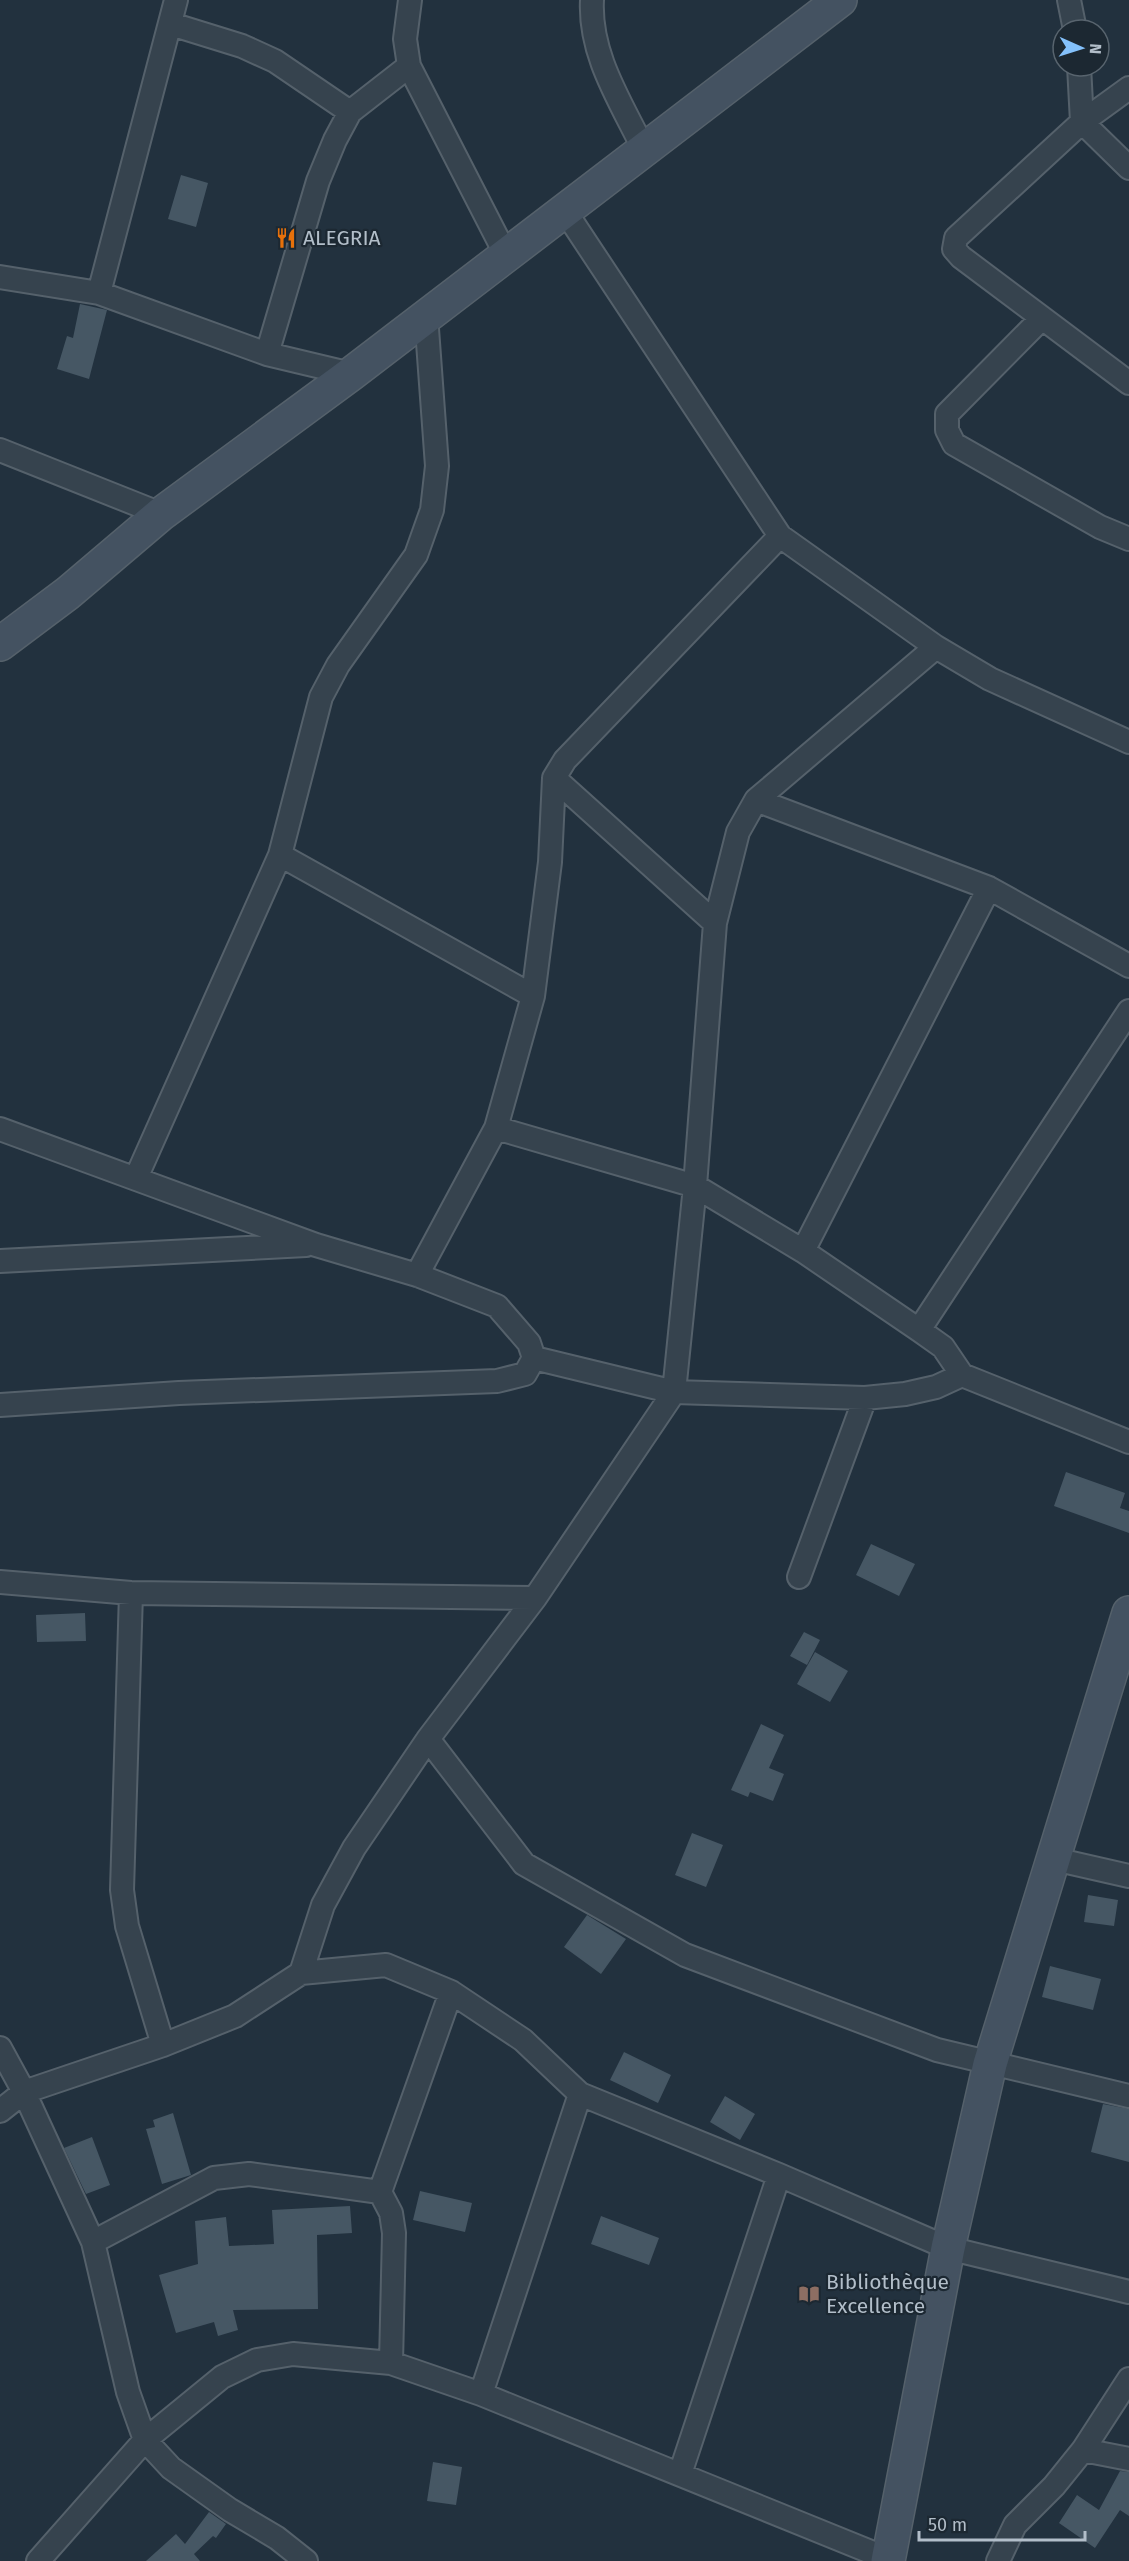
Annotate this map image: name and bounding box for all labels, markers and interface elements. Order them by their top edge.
north arrow [1051,18,1111,78]
text: N [1086,43,1105,55]
place label: ALEGRIA [303,225,381,251]
restaurant icon: ALEGRIA [274,226,298,250]
place label: Bibliothèque Excellence [826,2269,949,2319]
library icon: Bibliothèque Excellence [797,2282,821,2306]
scale bar [919,2504,1086,2542]
text: 50 m [928,2514,967,2536]

